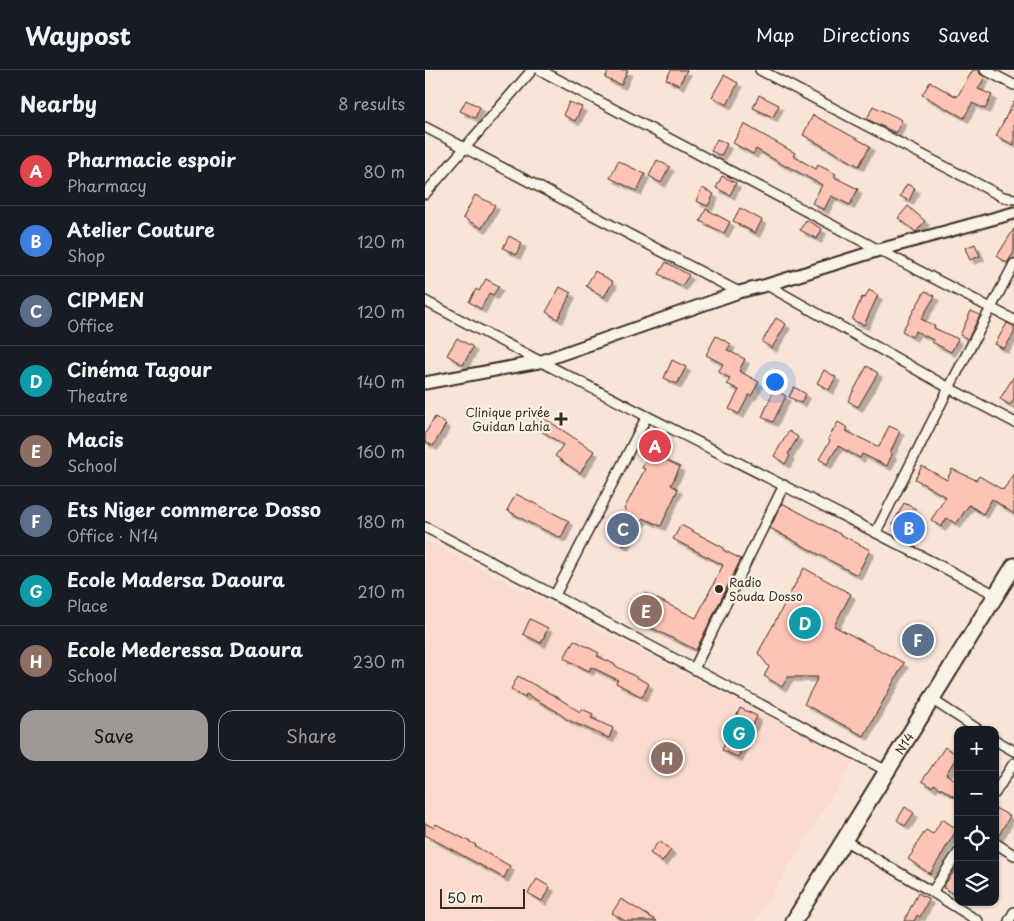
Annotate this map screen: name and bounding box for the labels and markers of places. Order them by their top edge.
place label: Clinique privée Guidan Lahia [465,403,551,435]
marker: Clinique privée Guidan Lahia [554,412,568,426]
pin: A [639,427,671,465]
pin: B [893,509,925,547]
pin: C [607,510,639,548]
place label: Radio Souda Dosso [729,573,803,605]
marker: Radio Souda Dosso [713,583,725,595]
pin: E [630,592,662,630]
pin: D [789,604,821,642]
pin: F [902,621,934,659]
pin: G [723,714,755,752]
pin: H [651,739,683,777]

